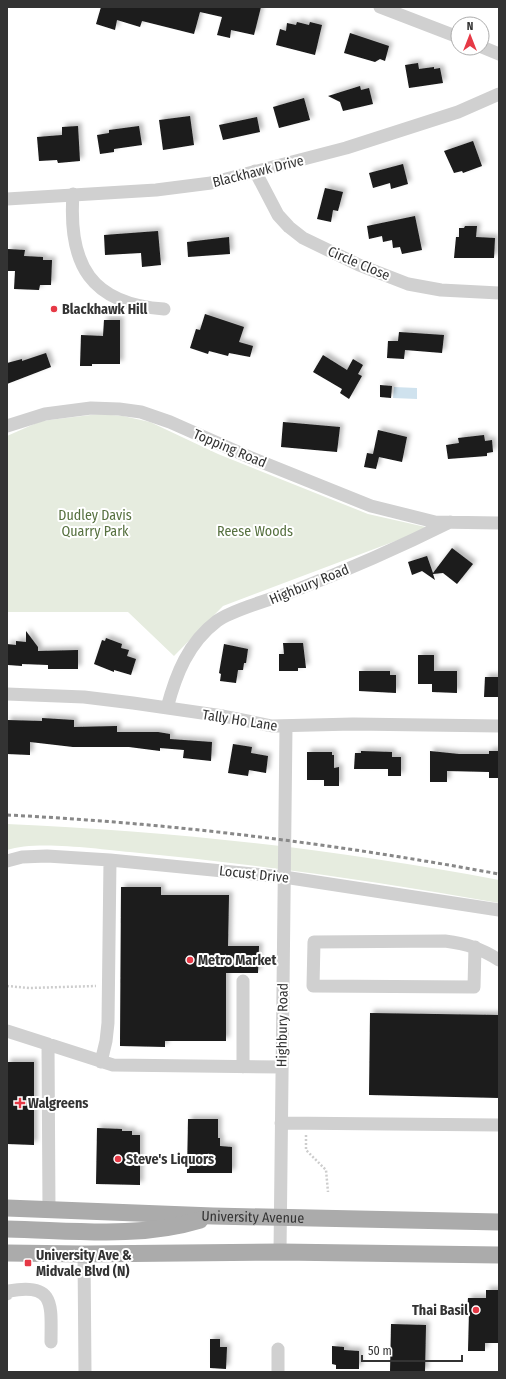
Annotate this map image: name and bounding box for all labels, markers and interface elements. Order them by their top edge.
north arrow [450,16,490,56]
text: N [467,20,473,33]
street label: Blackhawk Drive [211,152,306,191]
street label: Circle Close [325,243,392,284]
place label: Blackhawk Hill [62,301,148,318]
marker: Blackhawk Hill [49,304,59,314]
street label: Topping Road [191,425,269,471]
park label: Dudley Davis Quarry Park [58,507,132,540]
park label: Reese Woods [217,523,293,540]
street label: Highbury Road [267,561,351,608]
street label: Tally Ho Lane [201,706,279,735]
street label: Locust Drive [218,862,290,887]
place label: Metro Market [198,952,277,969]
marker: Metro Market [185,955,195,965]
street label: Highbury Road [273,983,292,1067]
place label: Walgreens [28,1095,88,1112]
marker: Walgreens [15,1098,25,1108]
place label: Steve's Liquors [126,1151,214,1168]
marker: Steve's Liquors [113,1154,123,1164]
street label: University Avenue [201,1208,304,1227]
place label: University Ave & Midvale Blvd (N) [36,1247,132,1280]
marker: University Ave & Midvale Blvd (N) [23,1258,33,1268]
place label: Thai Basil [412,1302,468,1319]
marker: Thai Basil [471,1305,481,1315]
scale bar [362,1337,462,1363]
text: 50 m [368,1344,392,1358]

